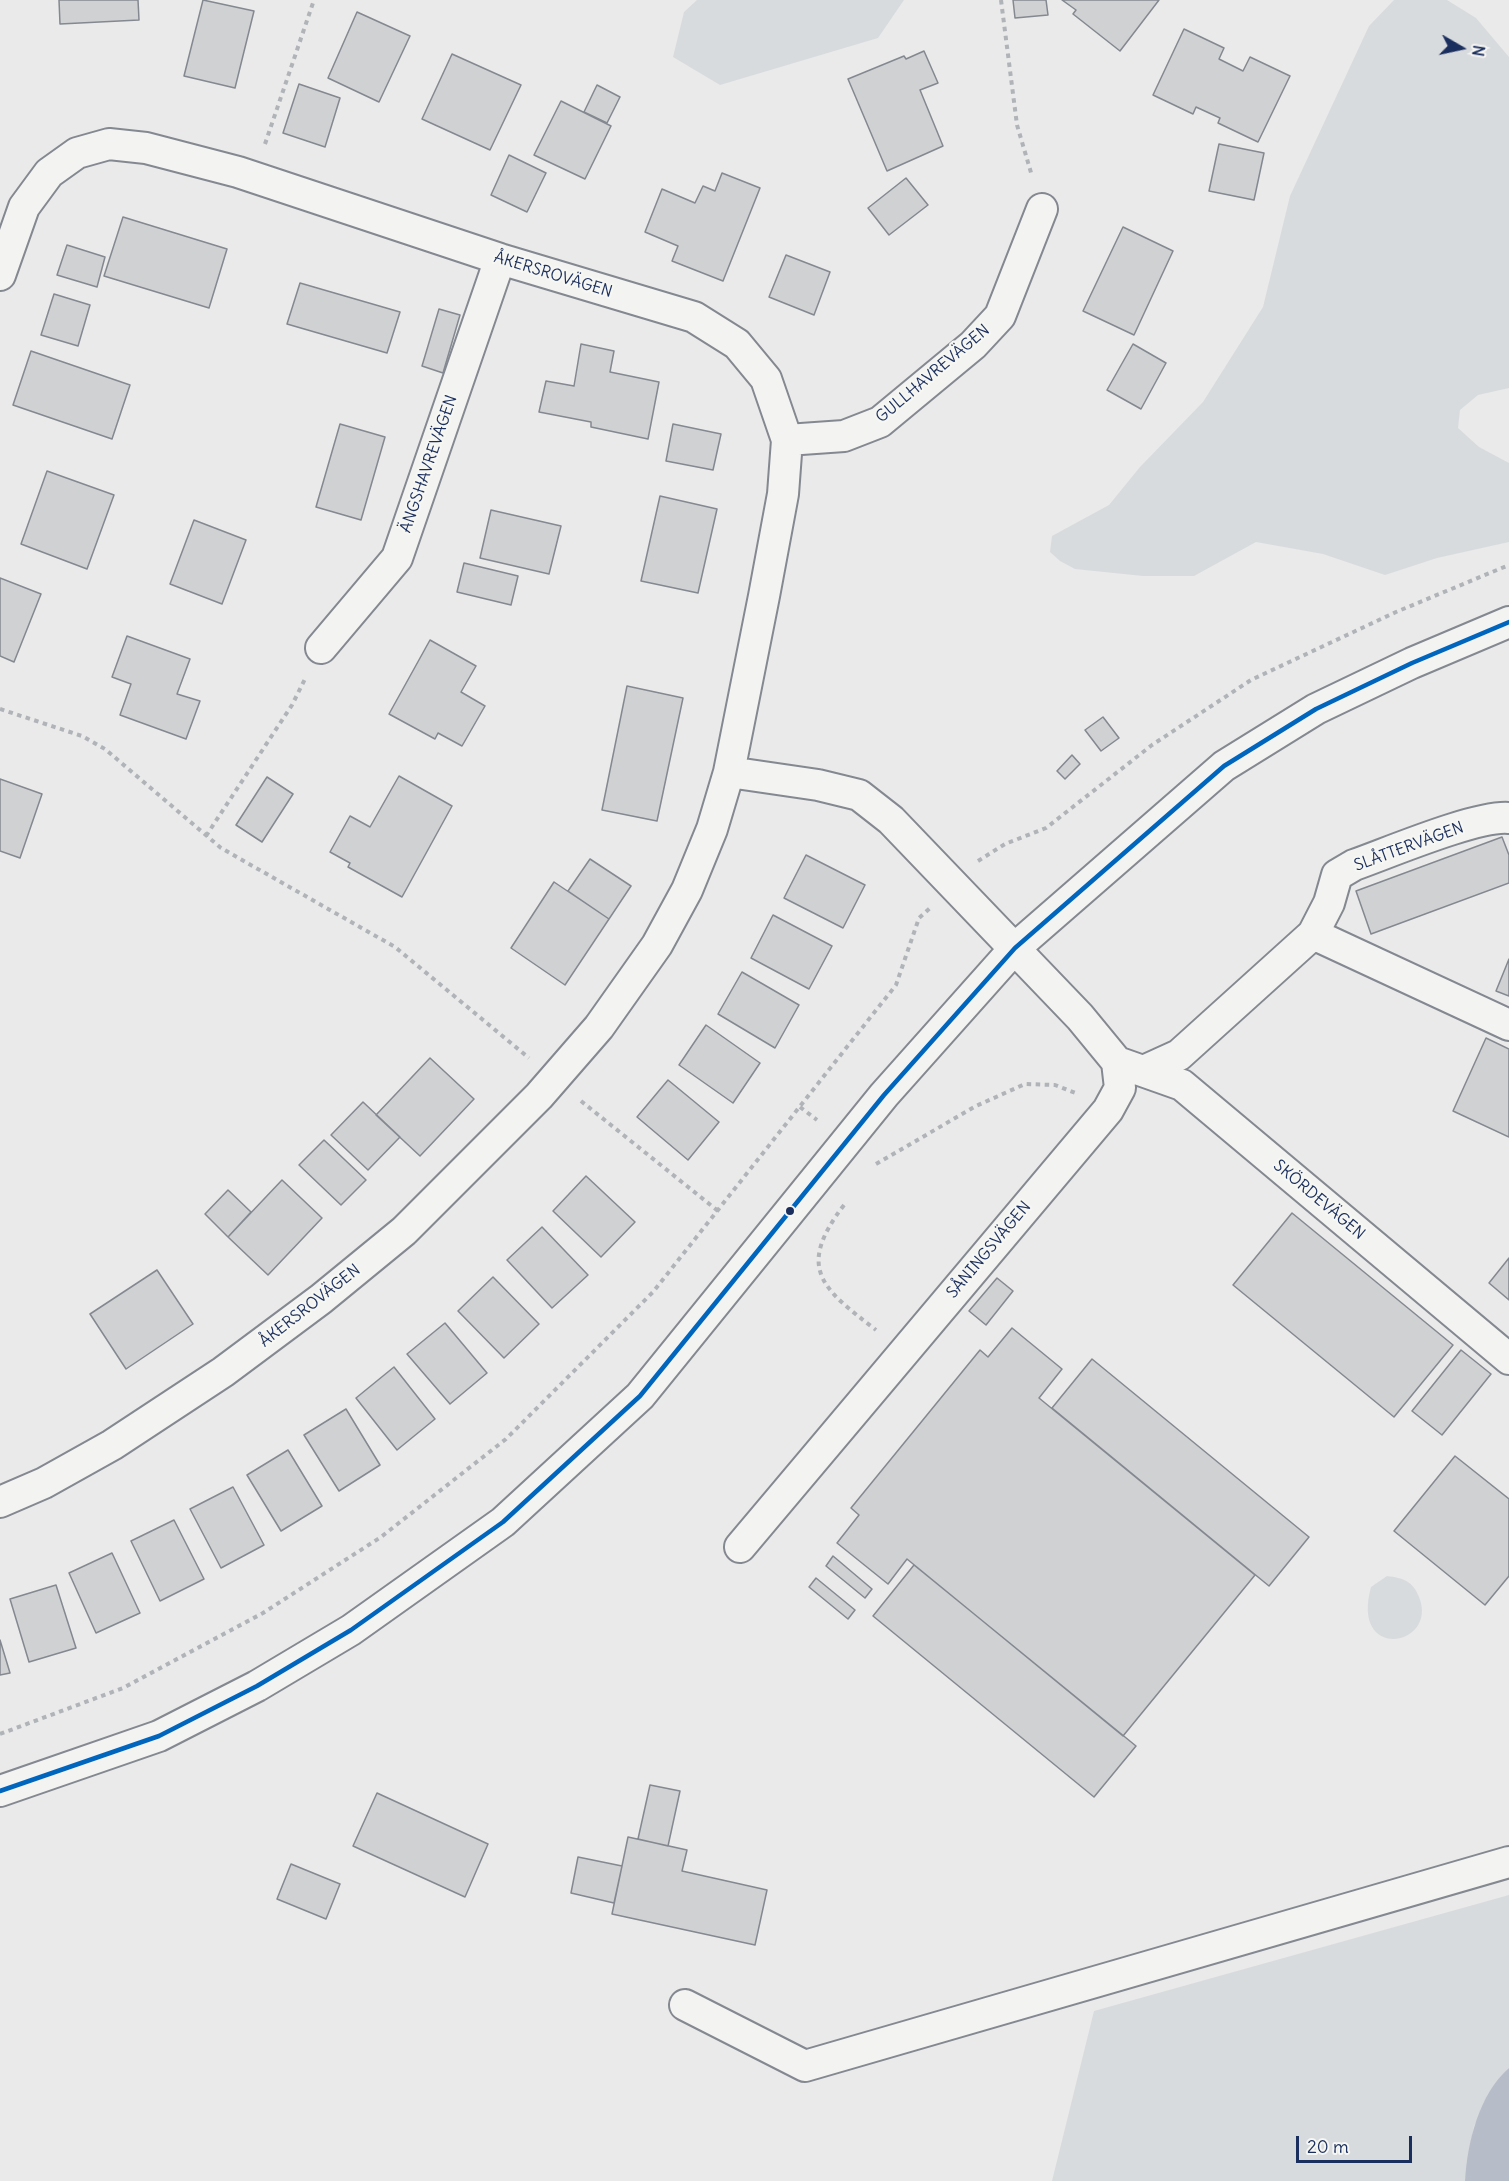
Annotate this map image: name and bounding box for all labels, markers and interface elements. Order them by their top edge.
north arrow [1431,18,1491,78]
text: N [1468,44,1490,58]
street label: ÅKERSROVÄGEN [491,248,615,302]
street label: GULLHAVREVÄGEN [872,321,994,427]
street label: ÄNGSHAVREVÄGEN [396,393,462,535]
street label: SLÅTTERVÄGEN [1352,818,1466,876]
street label: SKÖRDEVÄGEN [1269,1156,1369,1244]
street label: SÅNINGSVÄGEN [943,1198,1035,1302]
unlabelled marker [784,1205,796,1217]
street label: ÅKERSROVÄGEN [256,1261,364,1351]
scale bar [1299,2124,1414,2162]
text: 20 m [1307,2135,1349,2158]

